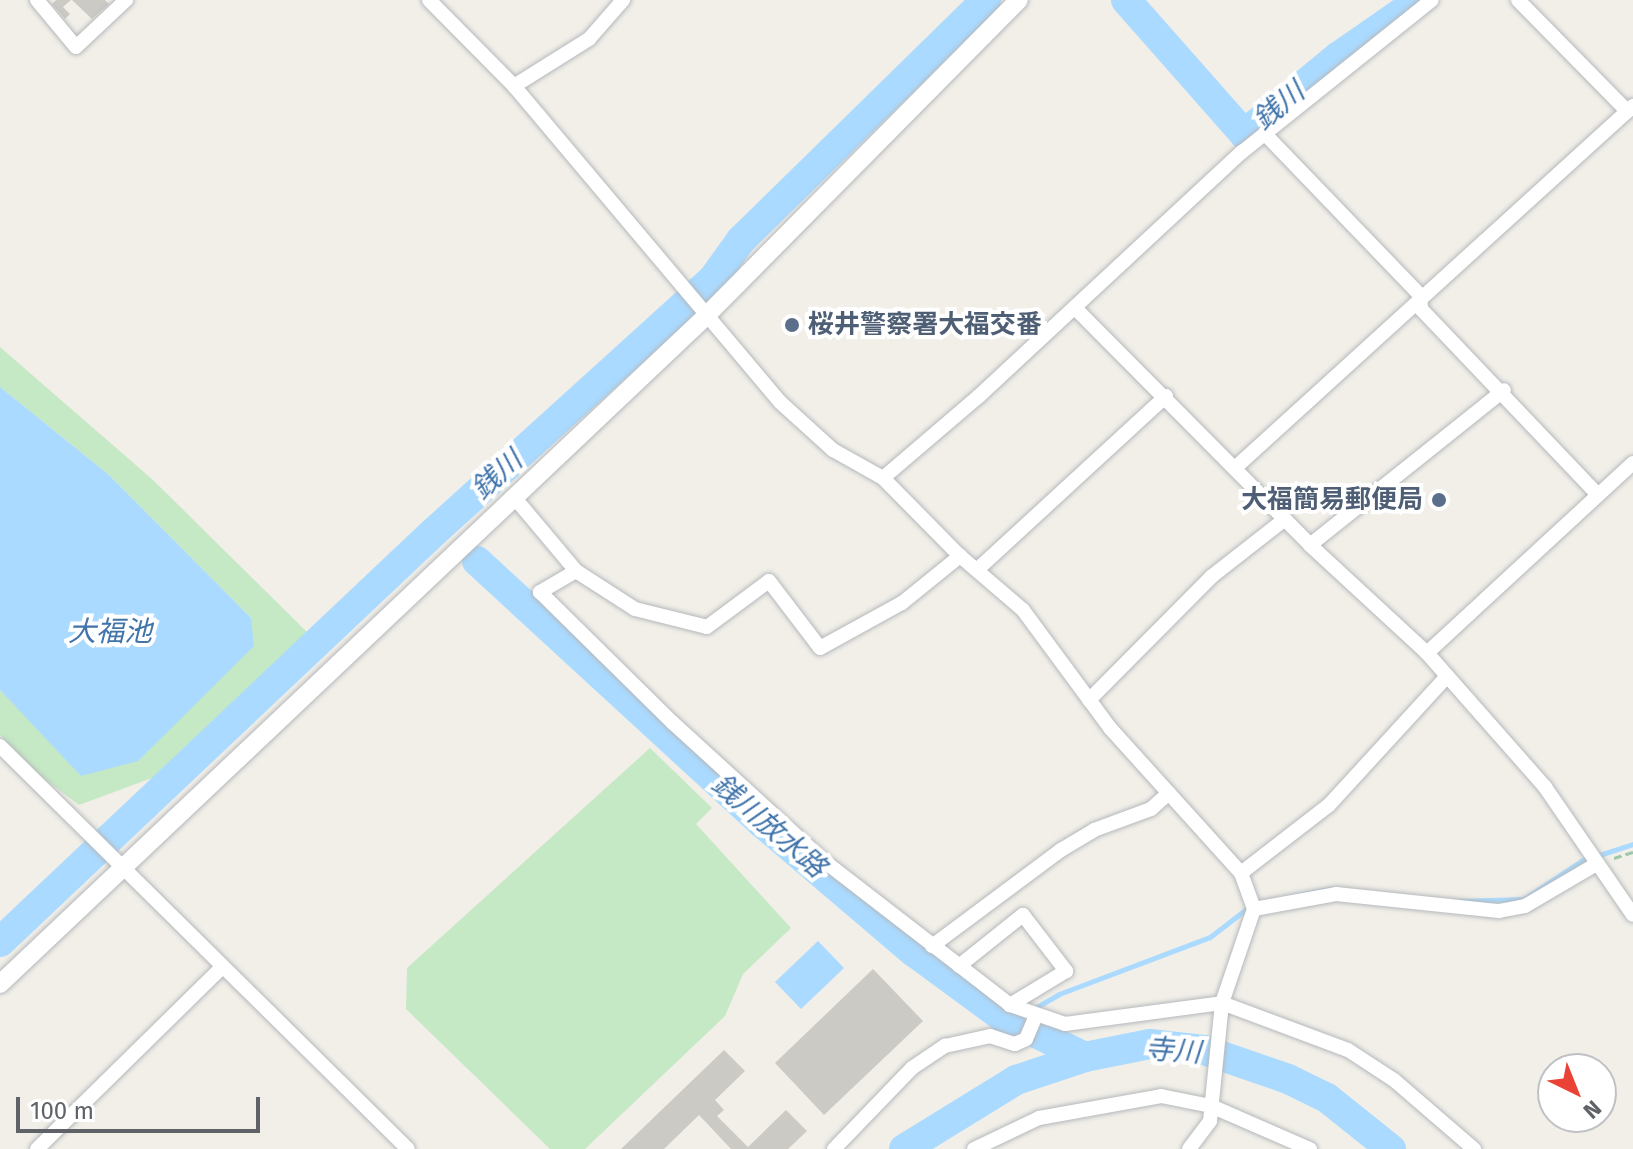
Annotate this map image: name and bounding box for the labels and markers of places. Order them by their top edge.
place label: 桜井警察署大福交番 [808,309,1042,341]
marker: 桜井警察署大福交番 [783,316,801,334]
place label: 大福簡易郵便局 [1241,484,1423,516]
marker: 大福簡易郵便局 [1430,491,1448,509]

